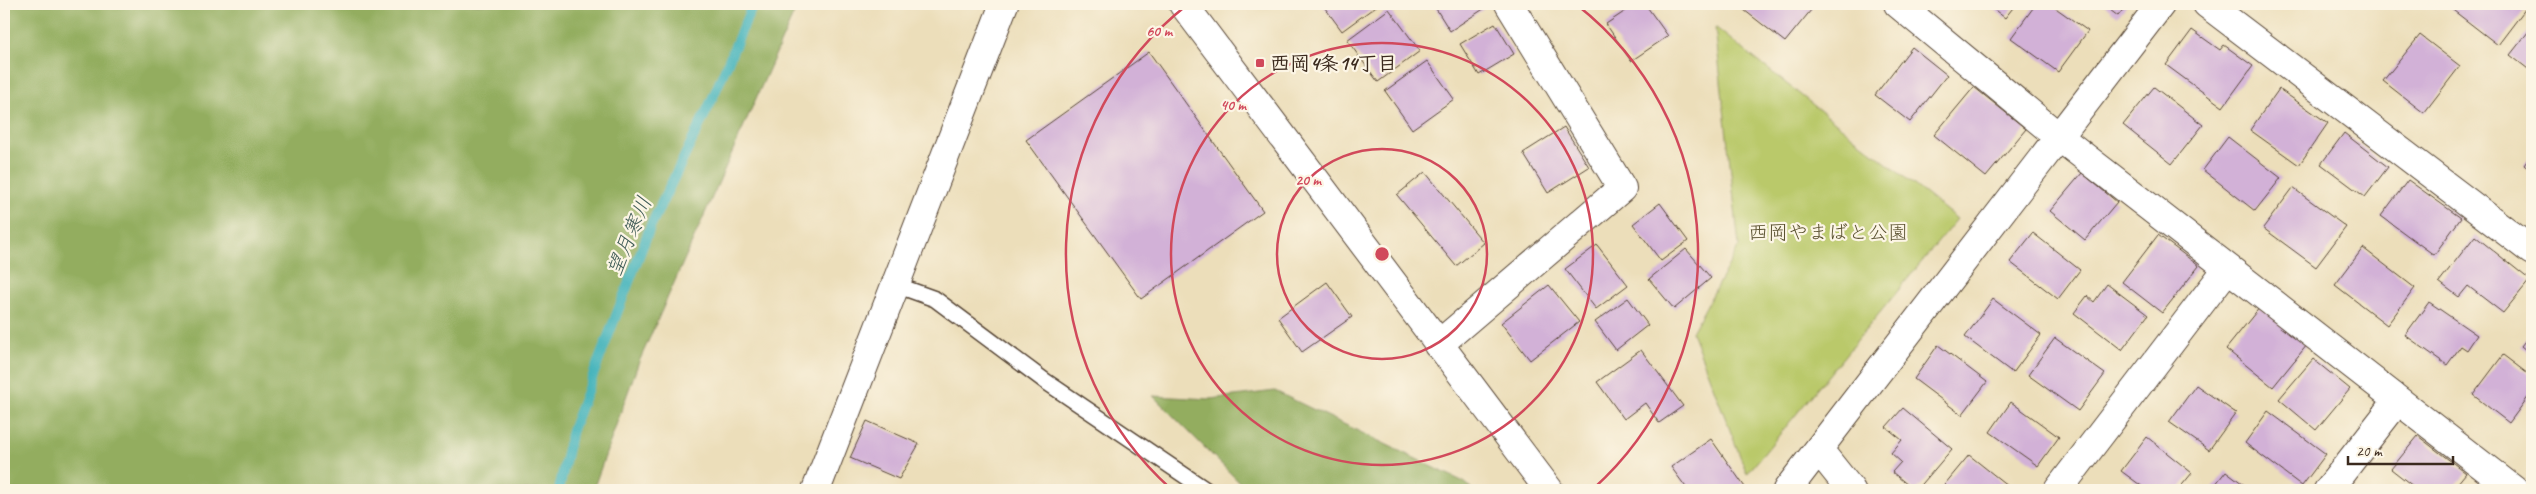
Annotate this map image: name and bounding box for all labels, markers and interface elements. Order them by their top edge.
text: 60 m [1146,22,1173,41]
place label: 西岡4条14丁目 [1270,51,1397,76]
marker: 西岡4条14丁目 [1254,57,1266,69]
text: 40 m [1220,96,1247,115]
text: 20 m [1295,171,1322,190]
water label: 望月寒川 [601,192,657,280]
park label: 西岡やまばと公園 [1748,220,1908,245]
centre of rings [1373,245,1391,263]
scale bar [2348,434,2454,466]
text: 20 m [2356,442,2383,461]

